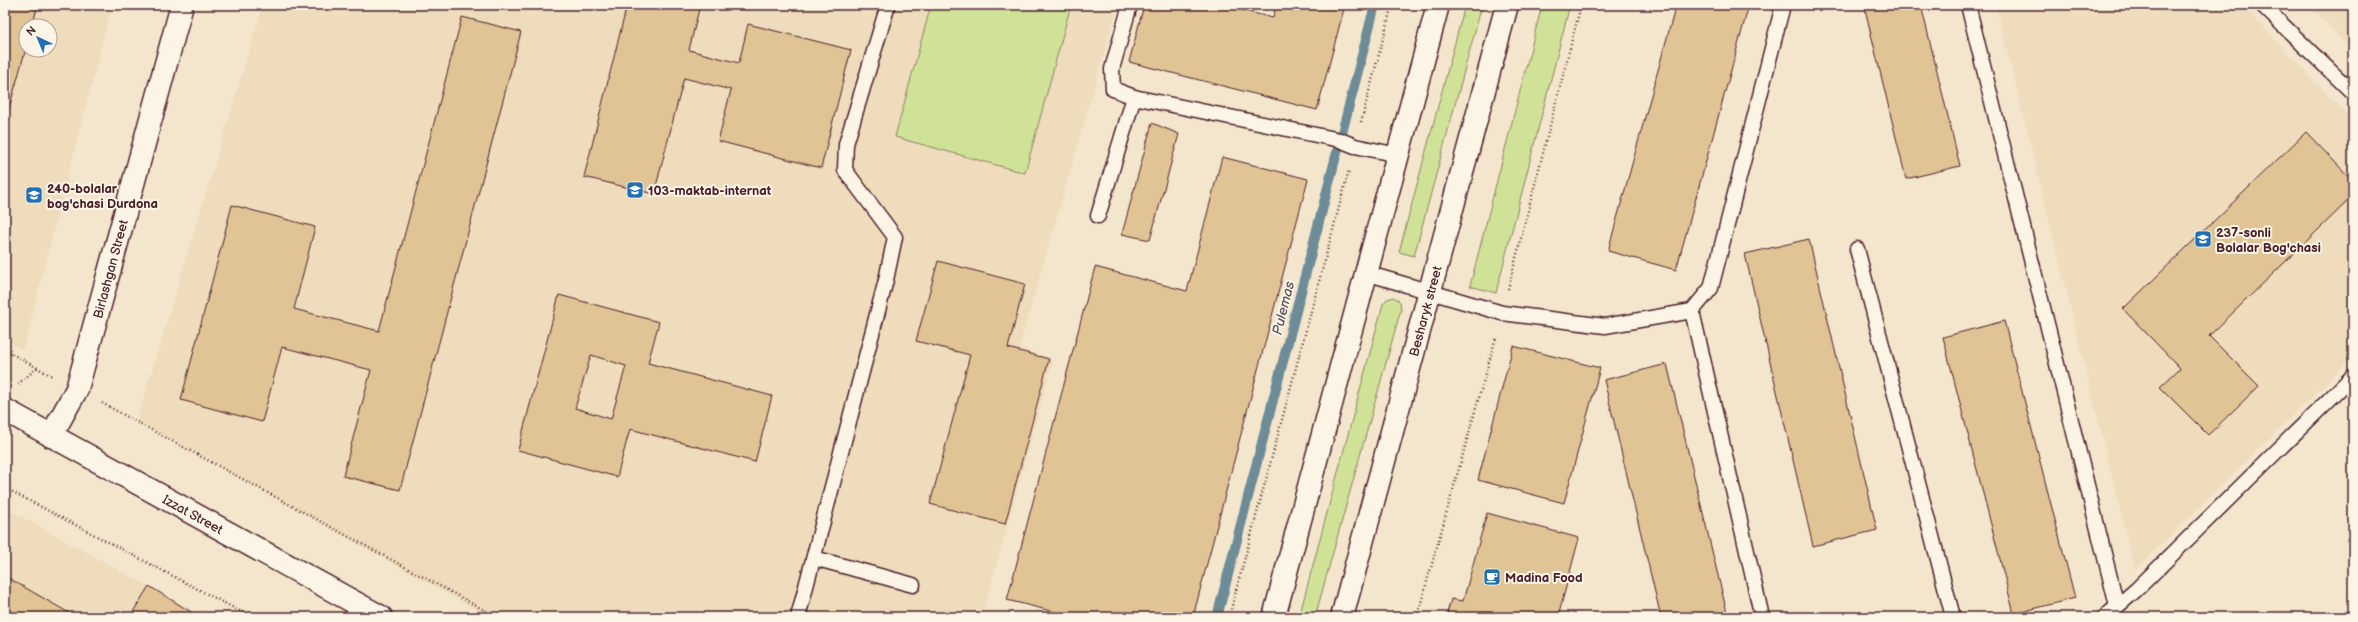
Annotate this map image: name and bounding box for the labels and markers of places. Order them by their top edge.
school or university icon: 103-maktab-internat [625,180,645,200]
place label: 240-bolalar bog'chasi Durdona [47,181,158,212]
place label: 103-maktab-internat [648,183,772,199]
school or university icon: 240-bolalar bog'chasi Durdona [24,185,44,205]
place label: 237-sonli Bolalar Bog'chasi [2216,225,2321,256]
school or university icon: 237-sonli Bolalar Bog'chasi [2193,229,2213,249]
cafe icon: Madina Food [1482,567,1502,587]
place label: Madina Food [1505,570,1583,586]

